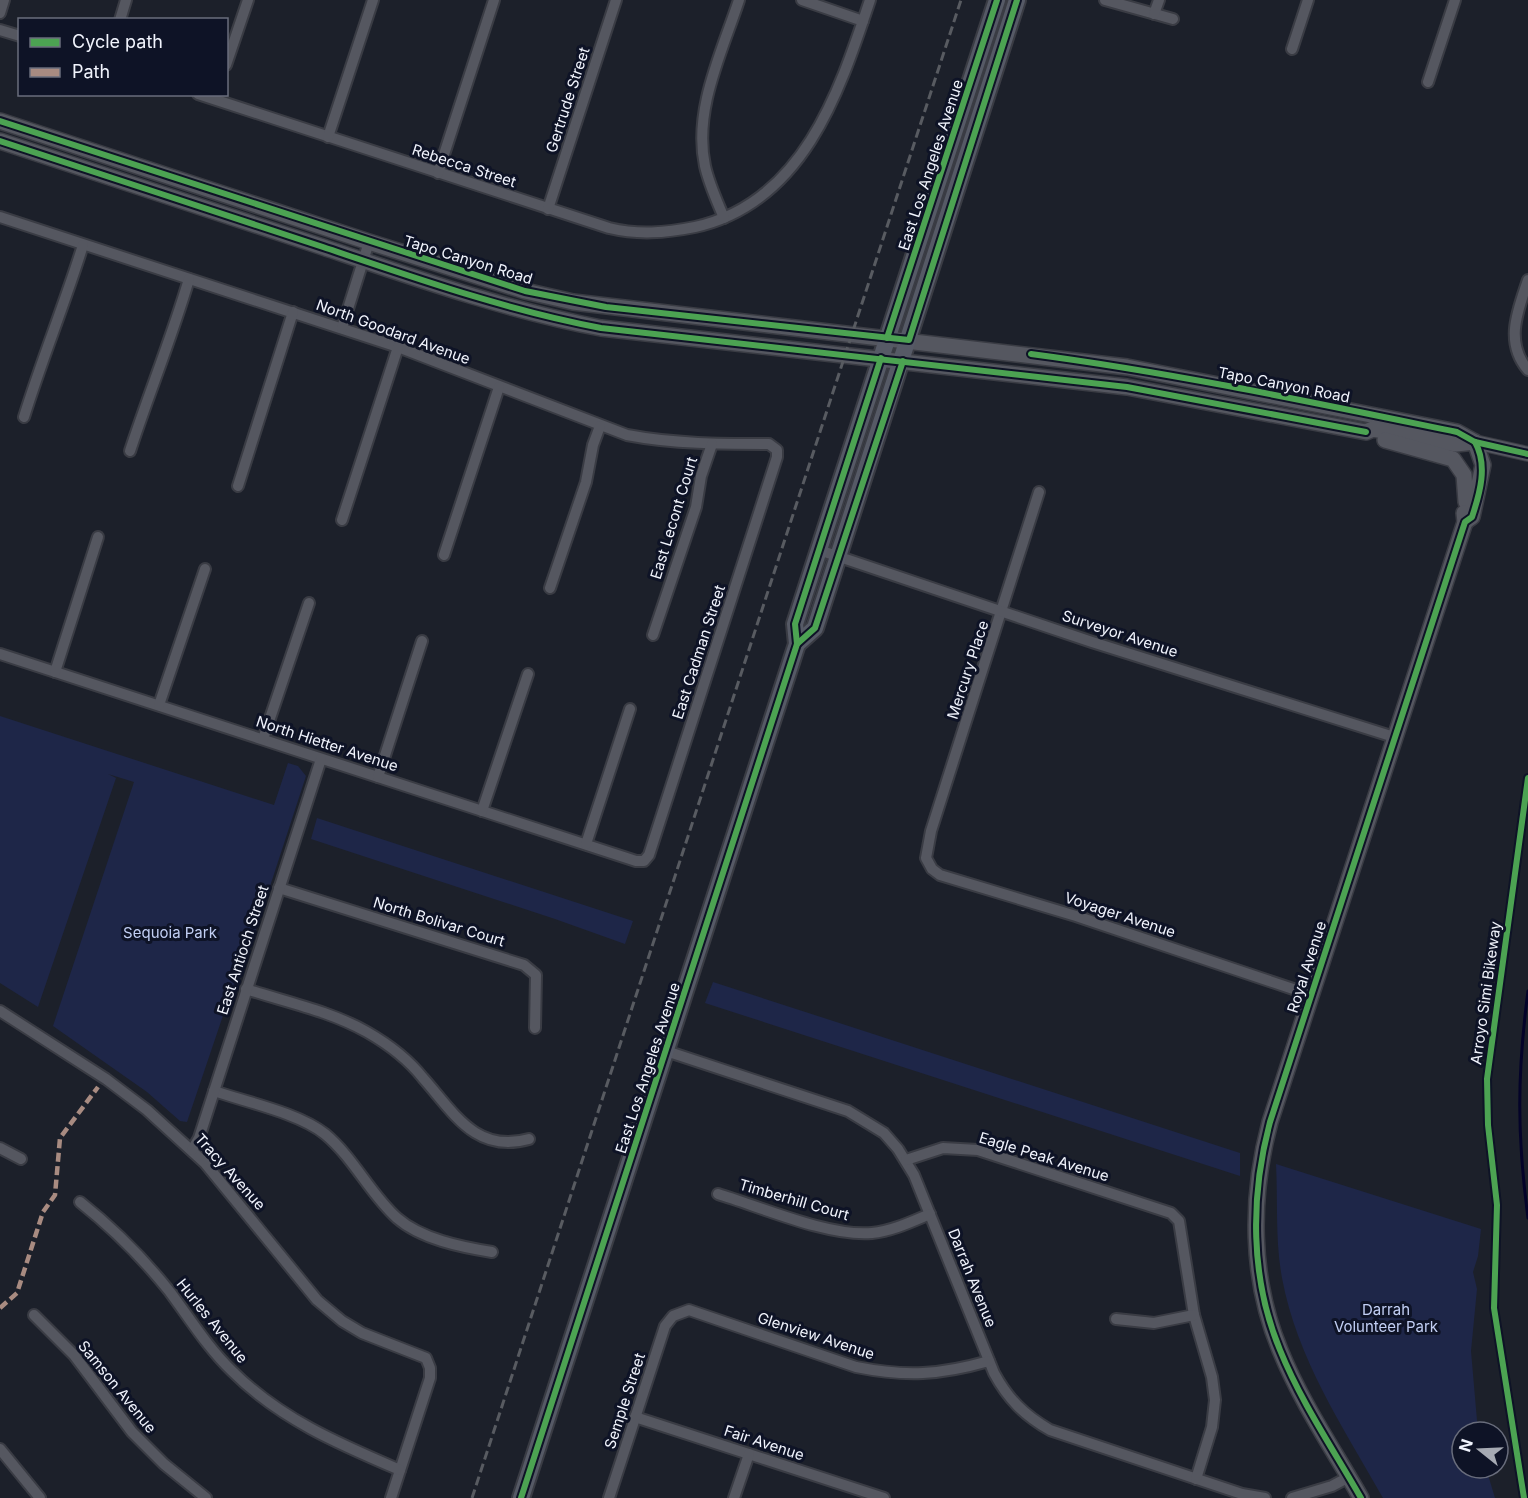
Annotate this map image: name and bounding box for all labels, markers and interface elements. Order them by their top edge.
legend [18,18,228,96]
text: Cycle path [72,31,163,52]
street label: Gertrude Street [542,45,594,155]
text: Path [72,61,110,82]
street label: East Los Angeles Avenue [894,77,967,253]
street label: Rebecca Street [410,140,519,191]
street label: Tapo Canyon Road [401,231,535,288]
street label: North Goodard Avenue [314,295,473,368]
street label: Tapo Canyon Road [1217,362,1352,407]
street label: East Lecont Court [646,454,701,581]
street label: East Cadman Street [668,582,729,721]
street label: Surveyor Avenue [1060,606,1180,661]
street label: Mercury Place [943,618,992,722]
street label: North Hietter Avenue [254,712,401,775]
street label: East Antioch Street [213,883,272,1017]
street label: Voyager Avenue [1062,888,1178,941]
street label: North Bolivar Court [371,892,507,951]
street label: Royal Avenue [1283,919,1330,1015]
street label: Arroyo Simi Bikeway [1466,919,1505,1066]
park label: Sequoia Park [123,923,218,942]
street label: East Los Angeles Avenue [611,980,684,1156]
street label: Eagle Peak Avenue [977,1128,1112,1185]
street label: Tracy Avenue [191,1129,270,1214]
street label: Timberhill Court [737,1175,852,1224]
street label: Darrah Avenue [944,1226,1001,1330]
street label: Hurles Avenue [173,1275,252,1367]
park label: Darrah Volunteer Park [1334,1300,1439,1336]
street label: Glenview Avenue [755,1308,877,1363]
street label: Samson Avenue [74,1336,161,1437]
street label: Semple Street [600,1350,649,1451]
north arrow [1450,1420,1510,1480]
street label: Fair Avenue [722,1421,807,1464]
text: N [1454,1436,1477,1454]

